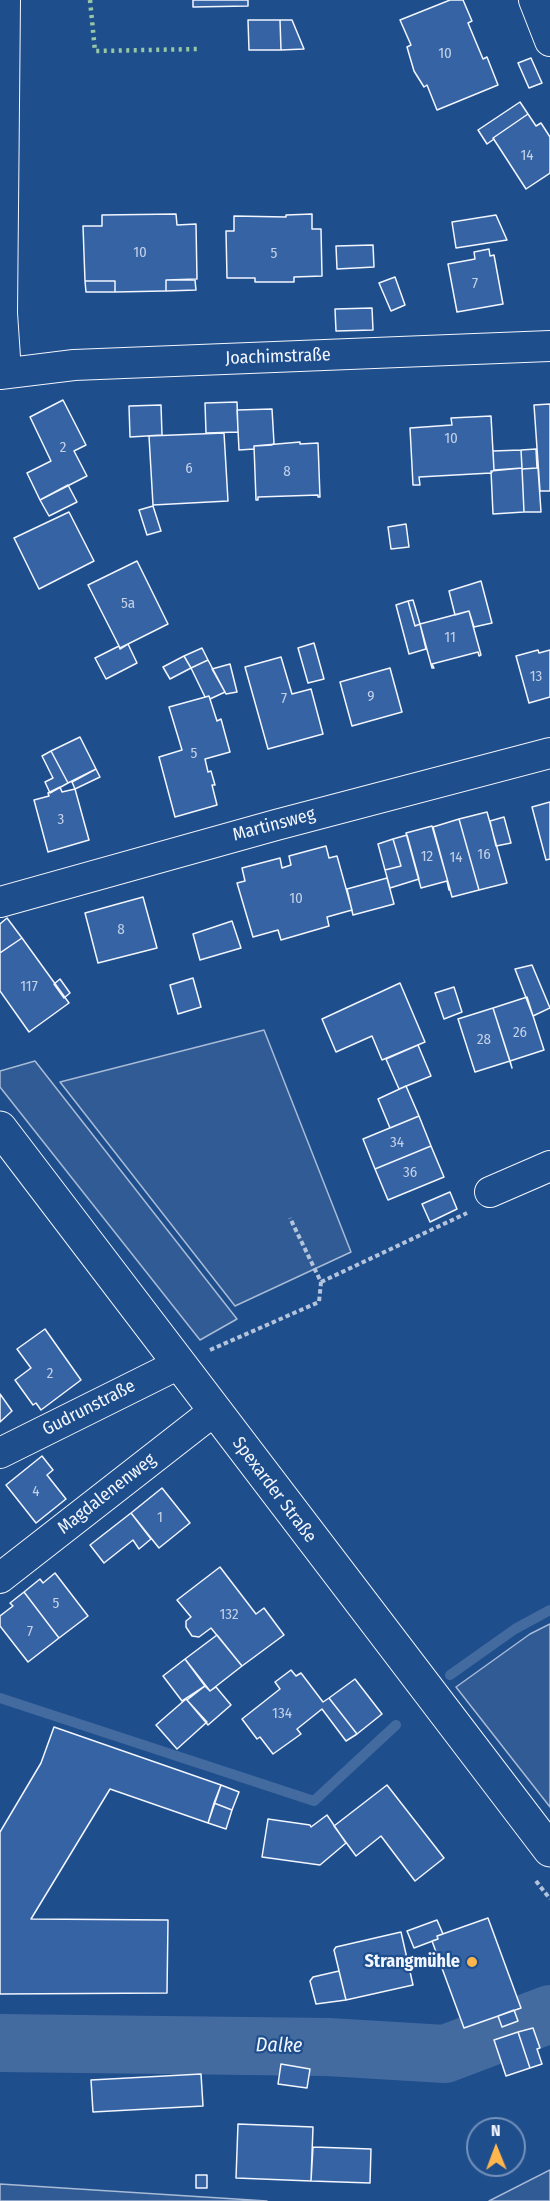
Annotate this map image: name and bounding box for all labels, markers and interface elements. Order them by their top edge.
house number: 10 [438,45,452,63]
house number: 14 [520,147,534,165]
house number: 10 [133,244,147,262]
house number: 5 [271,245,277,263]
house number: 7 [472,275,478,293]
street label: Joachimstraße [225,344,331,370]
house number: 10 [444,430,458,448]
house number: 2 [60,439,66,457]
house number: 6 [185,460,193,478]
house number: 8 [283,463,291,481]
house number: 5a [121,595,135,613]
house number: 11 [444,629,456,647]
house number: 13 [530,668,542,686]
house number: 9 [367,688,375,706]
house number: 7 [281,690,287,708]
house number: 5 [191,745,197,763]
street label: Martinsweg [230,804,318,846]
house number: 3 [58,811,64,829]
house number: 16 [477,846,491,864]
house number: 12 [421,848,433,866]
house number: 14 [449,849,463,867]
house number: 10 [289,890,303,908]
house number: 8 [117,921,125,939]
house number: 117 [20,978,38,996]
house number: 26 [513,1024,527,1042]
house number: 28 [477,1031,491,1049]
house number: 34 [390,1134,404,1152]
house number: 36 [403,1164,417,1182]
house number: 2 [47,1365,53,1383]
street label: Gudrunstraße [39,1375,139,1441]
street label: Spexarder Straße [227,1433,321,1547]
street label: Magdalenenweg [54,1449,160,1539]
house number: 4 [32,1483,40,1501]
house number: 1 [157,1509,163,1527]
house number: 5 [53,1595,59,1613]
house number: 132 [219,1606,239,1624]
house number: 7 [27,1623,33,1641]
house number: 134 [272,1705,292,1723]
place label: Strangmühle [364,1951,460,1973]
marker: Strangmühle [465,1955,479,1969]
water label: Dalke [255,2034,303,2058]
north arrow [466,2117,526,2177]
text: N [491,2121,501,2140]

